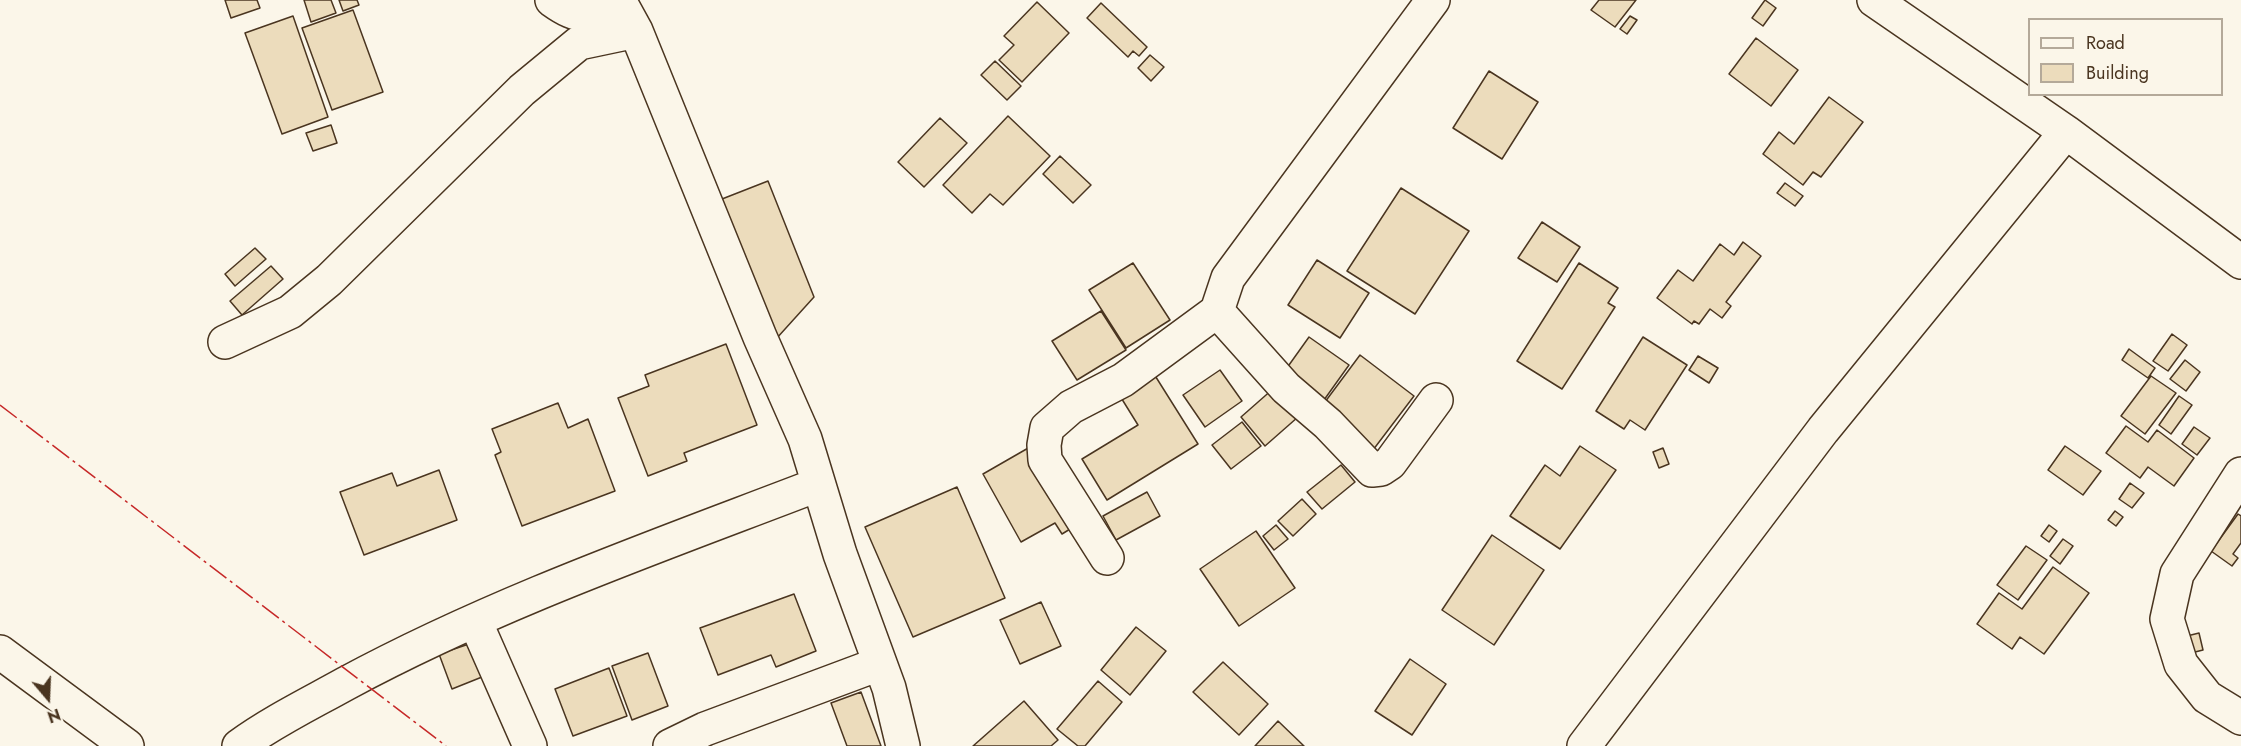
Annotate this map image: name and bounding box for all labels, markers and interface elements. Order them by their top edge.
legend [2028,18,2223,96]
text: Road [2086,30,2125,56]
text: Building [2086,60,2149,86]
north arrow [18,668,78,728]
text: N [44,703,64,728]

